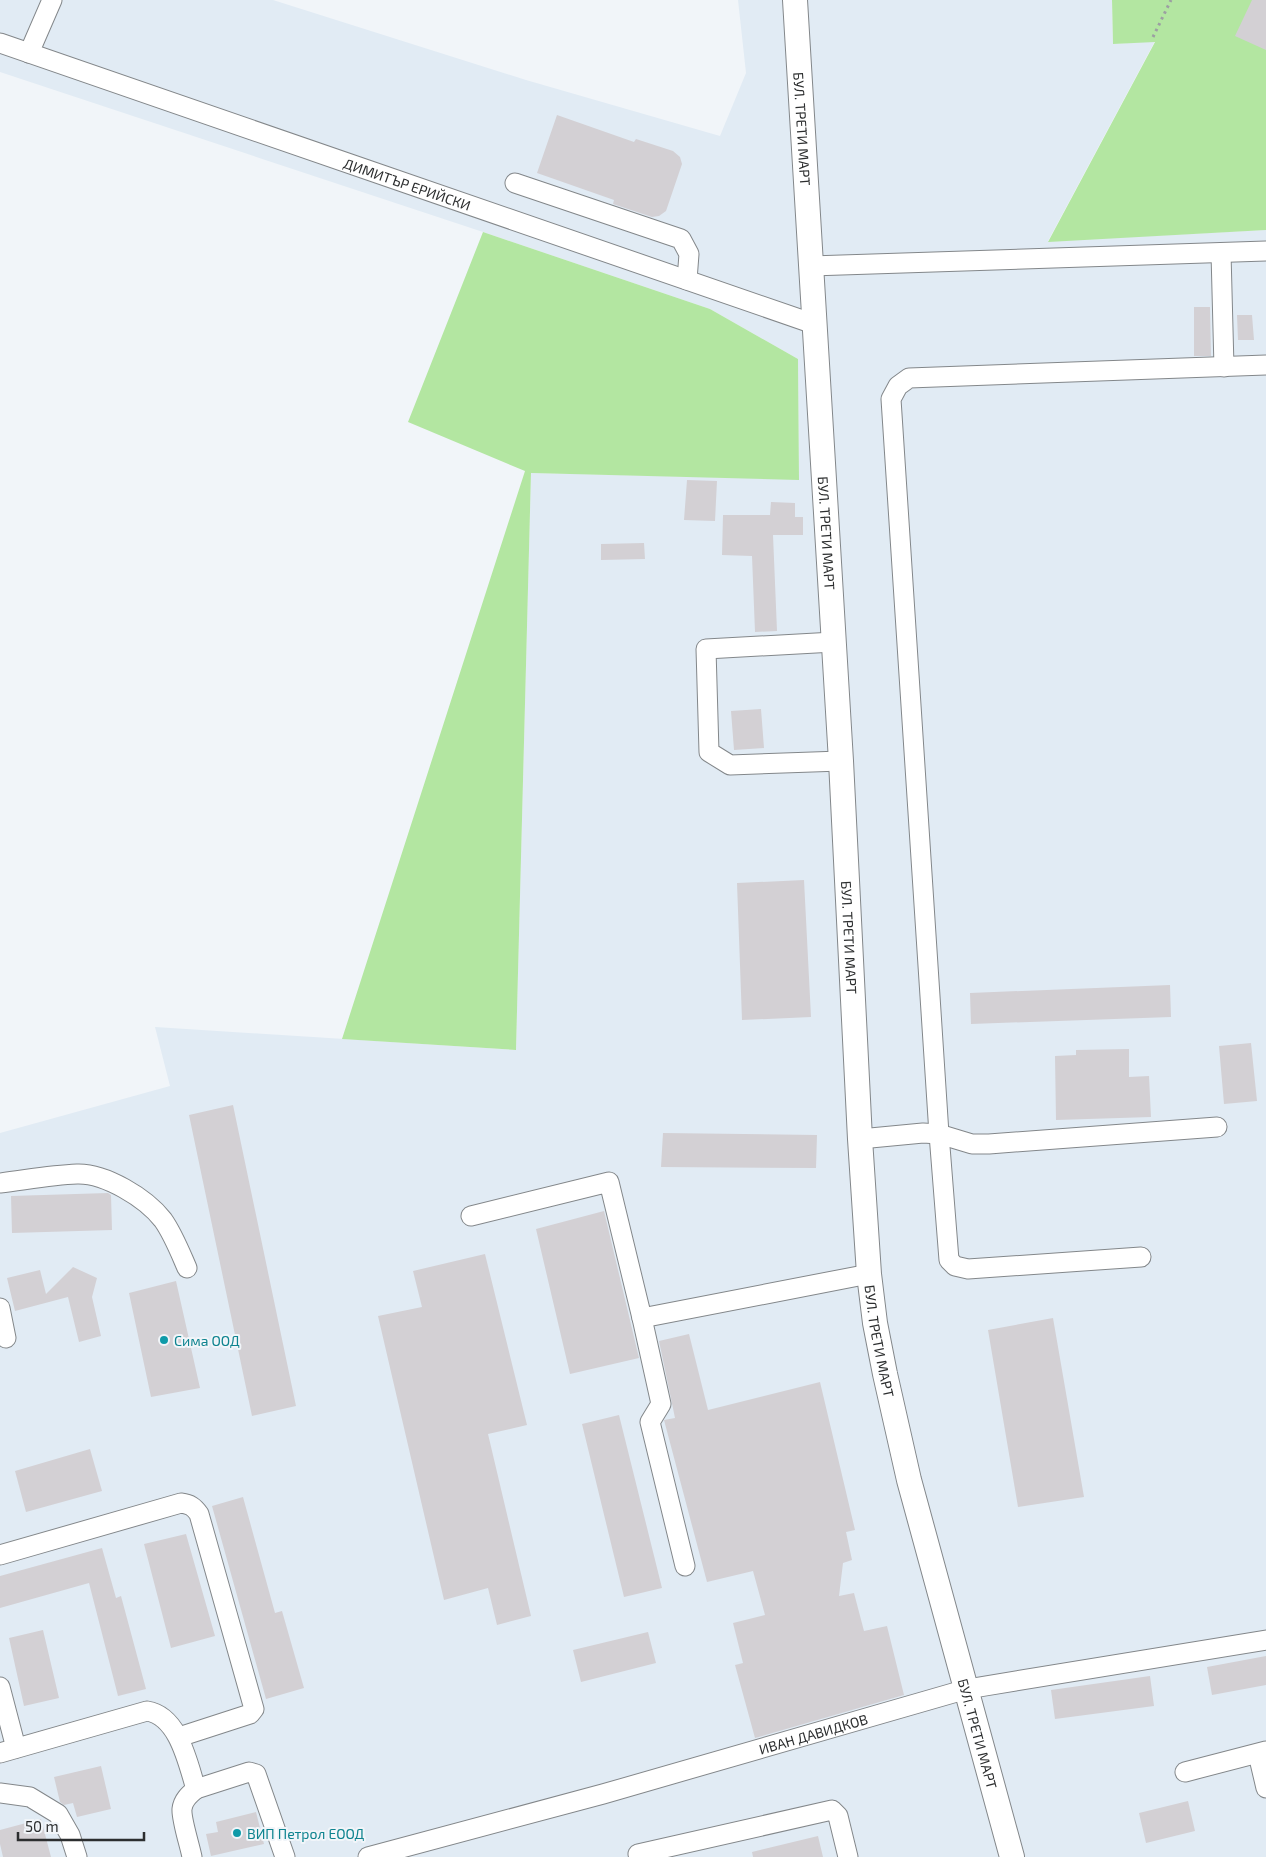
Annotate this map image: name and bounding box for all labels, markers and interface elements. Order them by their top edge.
street label: БУЛ. ТРЕТИ МАРТ [791,71,815,186]
street label: ДИМИТЪР ЕРИЙСКИ [342,154,473,213]
street label: БУЛ. ТРЕТИ МАРТ [815,476,839,590]
street label: БУЛ. ТРЕТИ МАРТ [839,880,861,995]
street label: БУЛ. ТРЕТИ МАРТ [862,1284,898,1399]
place label: Сима ООД [174,1332,240,1349]
marker: Сима ООД [158,1334,170,1346]
street label: БУЛ. ТРЕТИ МАРТ [955,1676,1001,1791]
street label: ИВАН ДАВИДКОВ [757,1710,869,1757]
scale bar [18,1810,144,1842]
text: 50 m [25,1817,59,1835]
place label: ВИП Петрол ЕООД [247,1825,365,1842]
marker: ВИП Петрол ЕООД [231,1827,243,1839]

